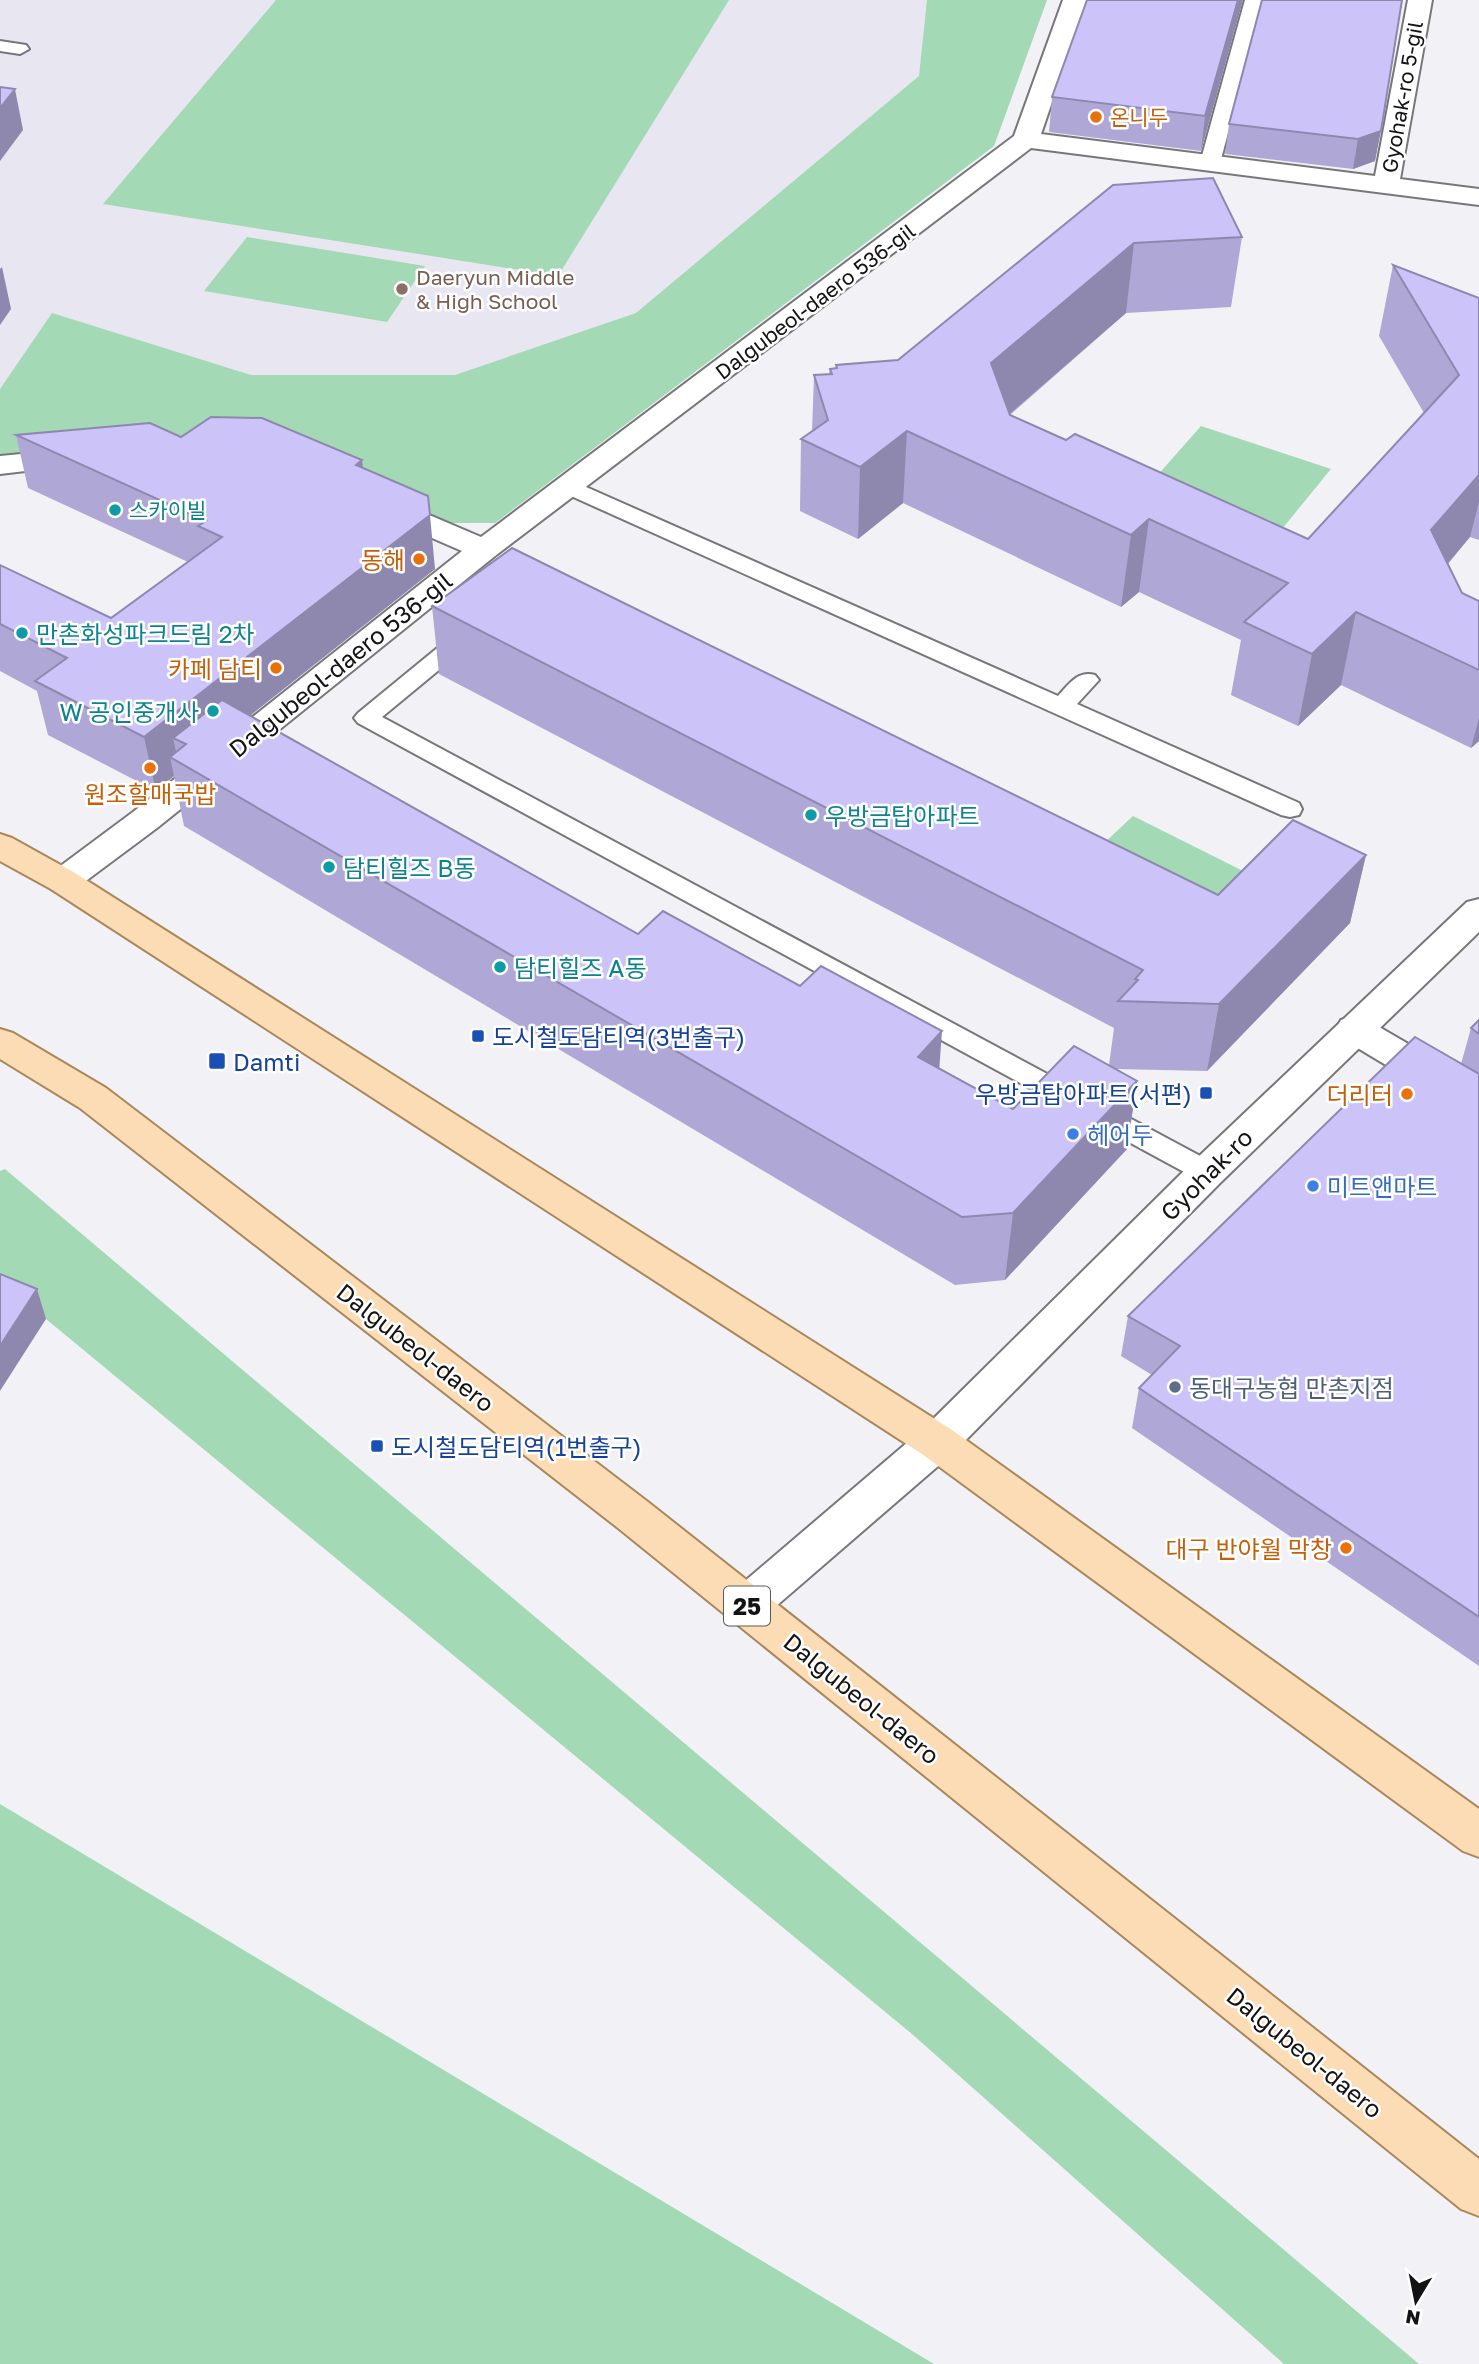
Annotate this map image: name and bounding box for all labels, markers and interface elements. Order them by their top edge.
street label: Gyohak-ro 5-gil [1376,19,1428,175]
place label: 온니두 [1110,104,1168,130]
marker: 온니두 [1088,109,1104,125]
street label: Dalgubeol-daero 536-gil [710,217,920,385]
place label: Daeryun Middle & High School [416,264,574,314]
marker: Daeryun Middle & High School [394,281,410,297]
place label: 스카이빌 [129,497,206,523]
marker: 스카이빌 [107,502,123,518]
place label: 동해 [361,545,405,574]
marker: 동해 [411,551,427,567]
street label: Dalgubeol-daero 536-gil [223,565,457,763]
place label: 만촌화성파크드림 2차 [36,619,255,648]
marker: 만촌화성파크드림 2차 [14,625,30,641]
place label: 카페 담티 [168,654,262,683]
marker: 카페 담티 [268,660,284,676]
place label: W 공인중개사 [60,697,199,726]
marker: W 공인중개사 [205,703,221,719]
marker: 원조할매국밥 [142,760,158,776]
place label: 원조할매국밥 [84,779,216,808]
place label: 우방금탑아파트 [825,801,980,830]
marker: 우방금탑아파트 [803,807,819,823]
place label: 담티힐즈 B동 [343,853,475,882]
marker: 담티힐즈 B동 [321,859,337,875]
place label: 담티힐즈 A동 [514,953,646,982]
marker: 담티힐즈 A동 [492,959,508,975]
place label: 도시철도담티역(3번출구) [492,1022,745,1051]
marker: 도시철도담티역(3번출구) [470,1028,486,1044]
place label: Damti [233,1047,300,1076]
marker: Damti [207,1051,227,1071]
place label: 우방금탑아파트(서편) [975,1079,1192,1108]
place label: 더리터 [1327,1080,1393,1109]
marker: 우방금탑아파트(서편) [1198,1085,1214,1101]
marker: 더리터 [1399,1086,1415,1102]
place label: 헤어두 [1087,1120,1153,1149]
street label: Gyohak-ro [1154,1122,1258,1226]
marker: 헤어두 [1065,1126,1081,1142]
place label: 미트앤마트 [1327,1172,1437,1201]
marker: 미트앤마트 [1305,1178,1321,1194]
street label: Dalgubeol-daero [332,1277,500,1417]
place label: 동대구농협 만촌지점 [1189,1373,1394,1402]
marker: 동대구농협 만촌지점 [1167,1379,1183,1395]
place label: 도시철도담티역(1번출구) [391,1432,642,1461]
marker: 도시철도담티역(1번출구) [369,1438,385,1454]
place label: 대구 반야월 막창 [1165,1534,1332,1563]
marker: 대구 반야월 막창 [1338,1540,1354,1556]
road number: 25 [724,1586,770,1625]
street label: Dalgubeol-daero [778,1626,946,1770]
street label: Dalgubeol-daero [1221,1980,1389,2124]
north arrow [1381,2266,1451,2336]
text: N [1404,2306,1422,2331]

